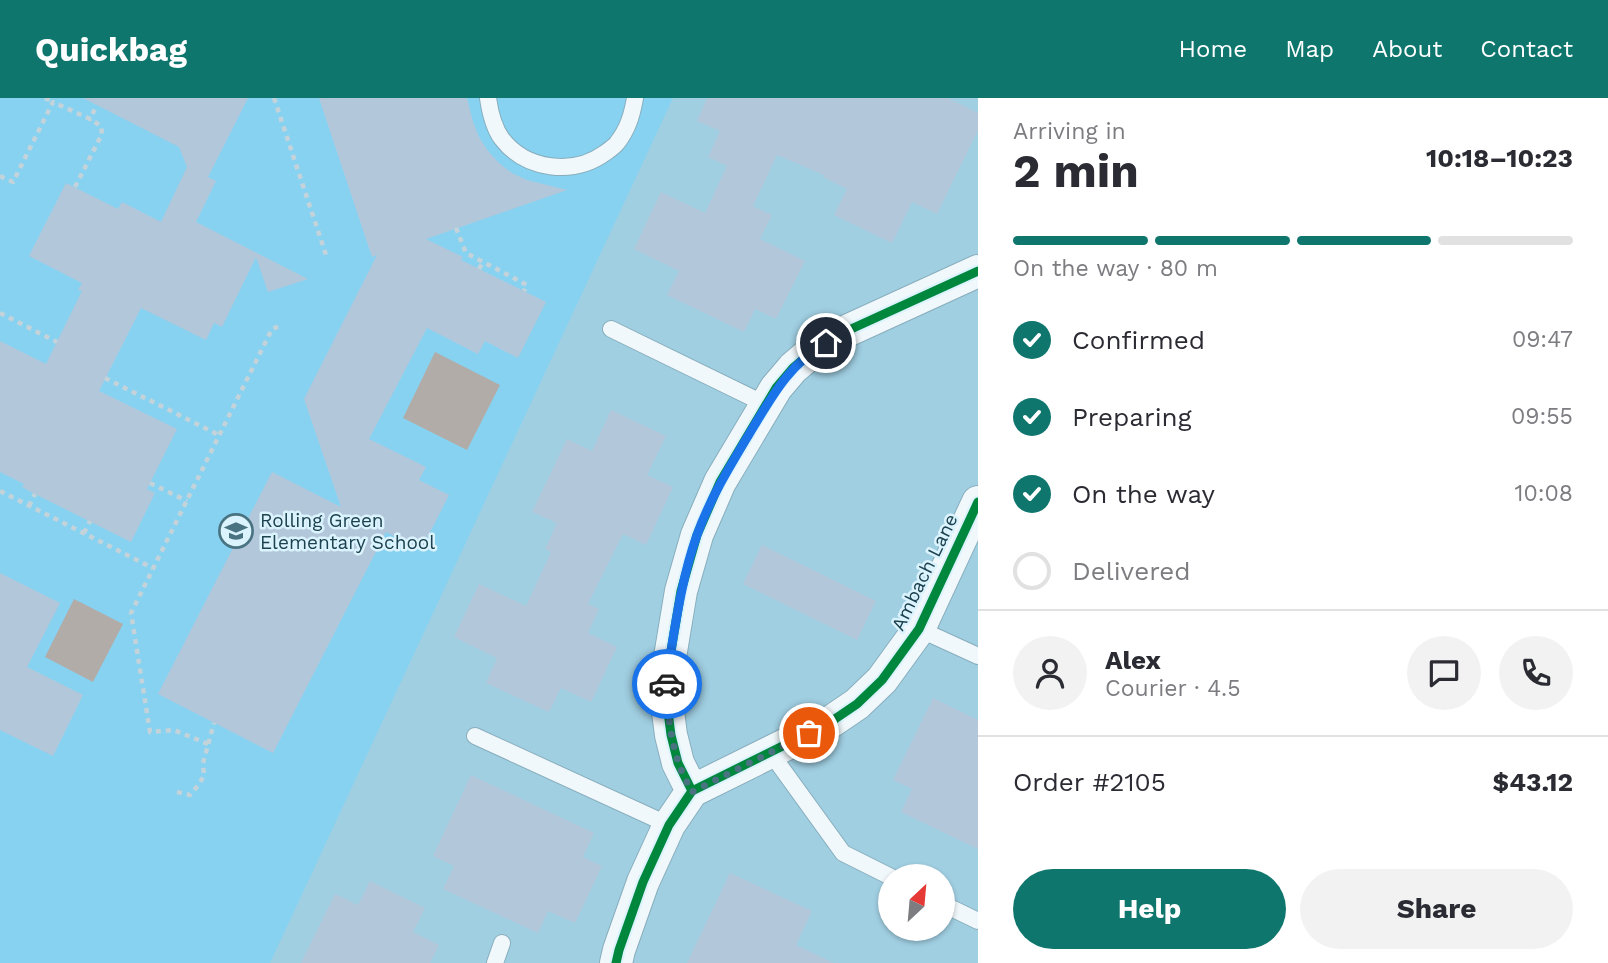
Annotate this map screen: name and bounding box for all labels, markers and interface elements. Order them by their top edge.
text: Quickbag [35,30,187,69]
text: Home [1179,35,1247,63]
text: Map [1285,35,1334,63]
text: About [1372,35,1442,63]
text: Contact [1480,35,1573,63]
text: Arriving in [1013,118,1126,145]
text: 10:18–10:23 [1426,143,1573,173]
text: 2 min [1013,144,1139,198]
text: On the way · 80 m [1013,255,1218,282]
pin [796,313,856,373]
icon: check [1013,321,1051,359]
icon: home [807,324,845,362]
text: Confirmed [1072,325,1205,355]
text: 09:47 [1512,326,1573,353]
icon: check [1013,398,1051,436]
text: Preparing [1072,402,1192,432]
text: 09:55 [1511,403,1573,430]
icon: check [1013,475,1051,513]
text: On the way [1072,479,1215,509]
text: 10:08 [1514,480,1573,507]
place label: Rolling Green Elementary School [260,509,435,554]
street label: Ambach Lane [886,510,963,634]
school or university icon: Rolling Green Elementary School [217,512,255,550]
text: Delivered [1072,556,1191,586]
button: person [1013,636,1087,710]
button: chat [1407,636,1481,710]
button: phone [1499,636,1573,710]
text: Alex [1105,645,1161,675]
courier [632,649,702,719]
icon: car [648,665,686,703]
text: Courier · 4.5 [1105,675,1241,702]
pin [779,703,839,763]
icon: bag [790,714,828,752]
text: Order #2105 [1013,767,1166,797]
text: $43.12 [1493,767,1573,797]
north arrow [878,864,956,942]
map controls [878,864,955,941]
button: Help [1013,869,1286,949]
button: Share [1300,869,1573,949]

